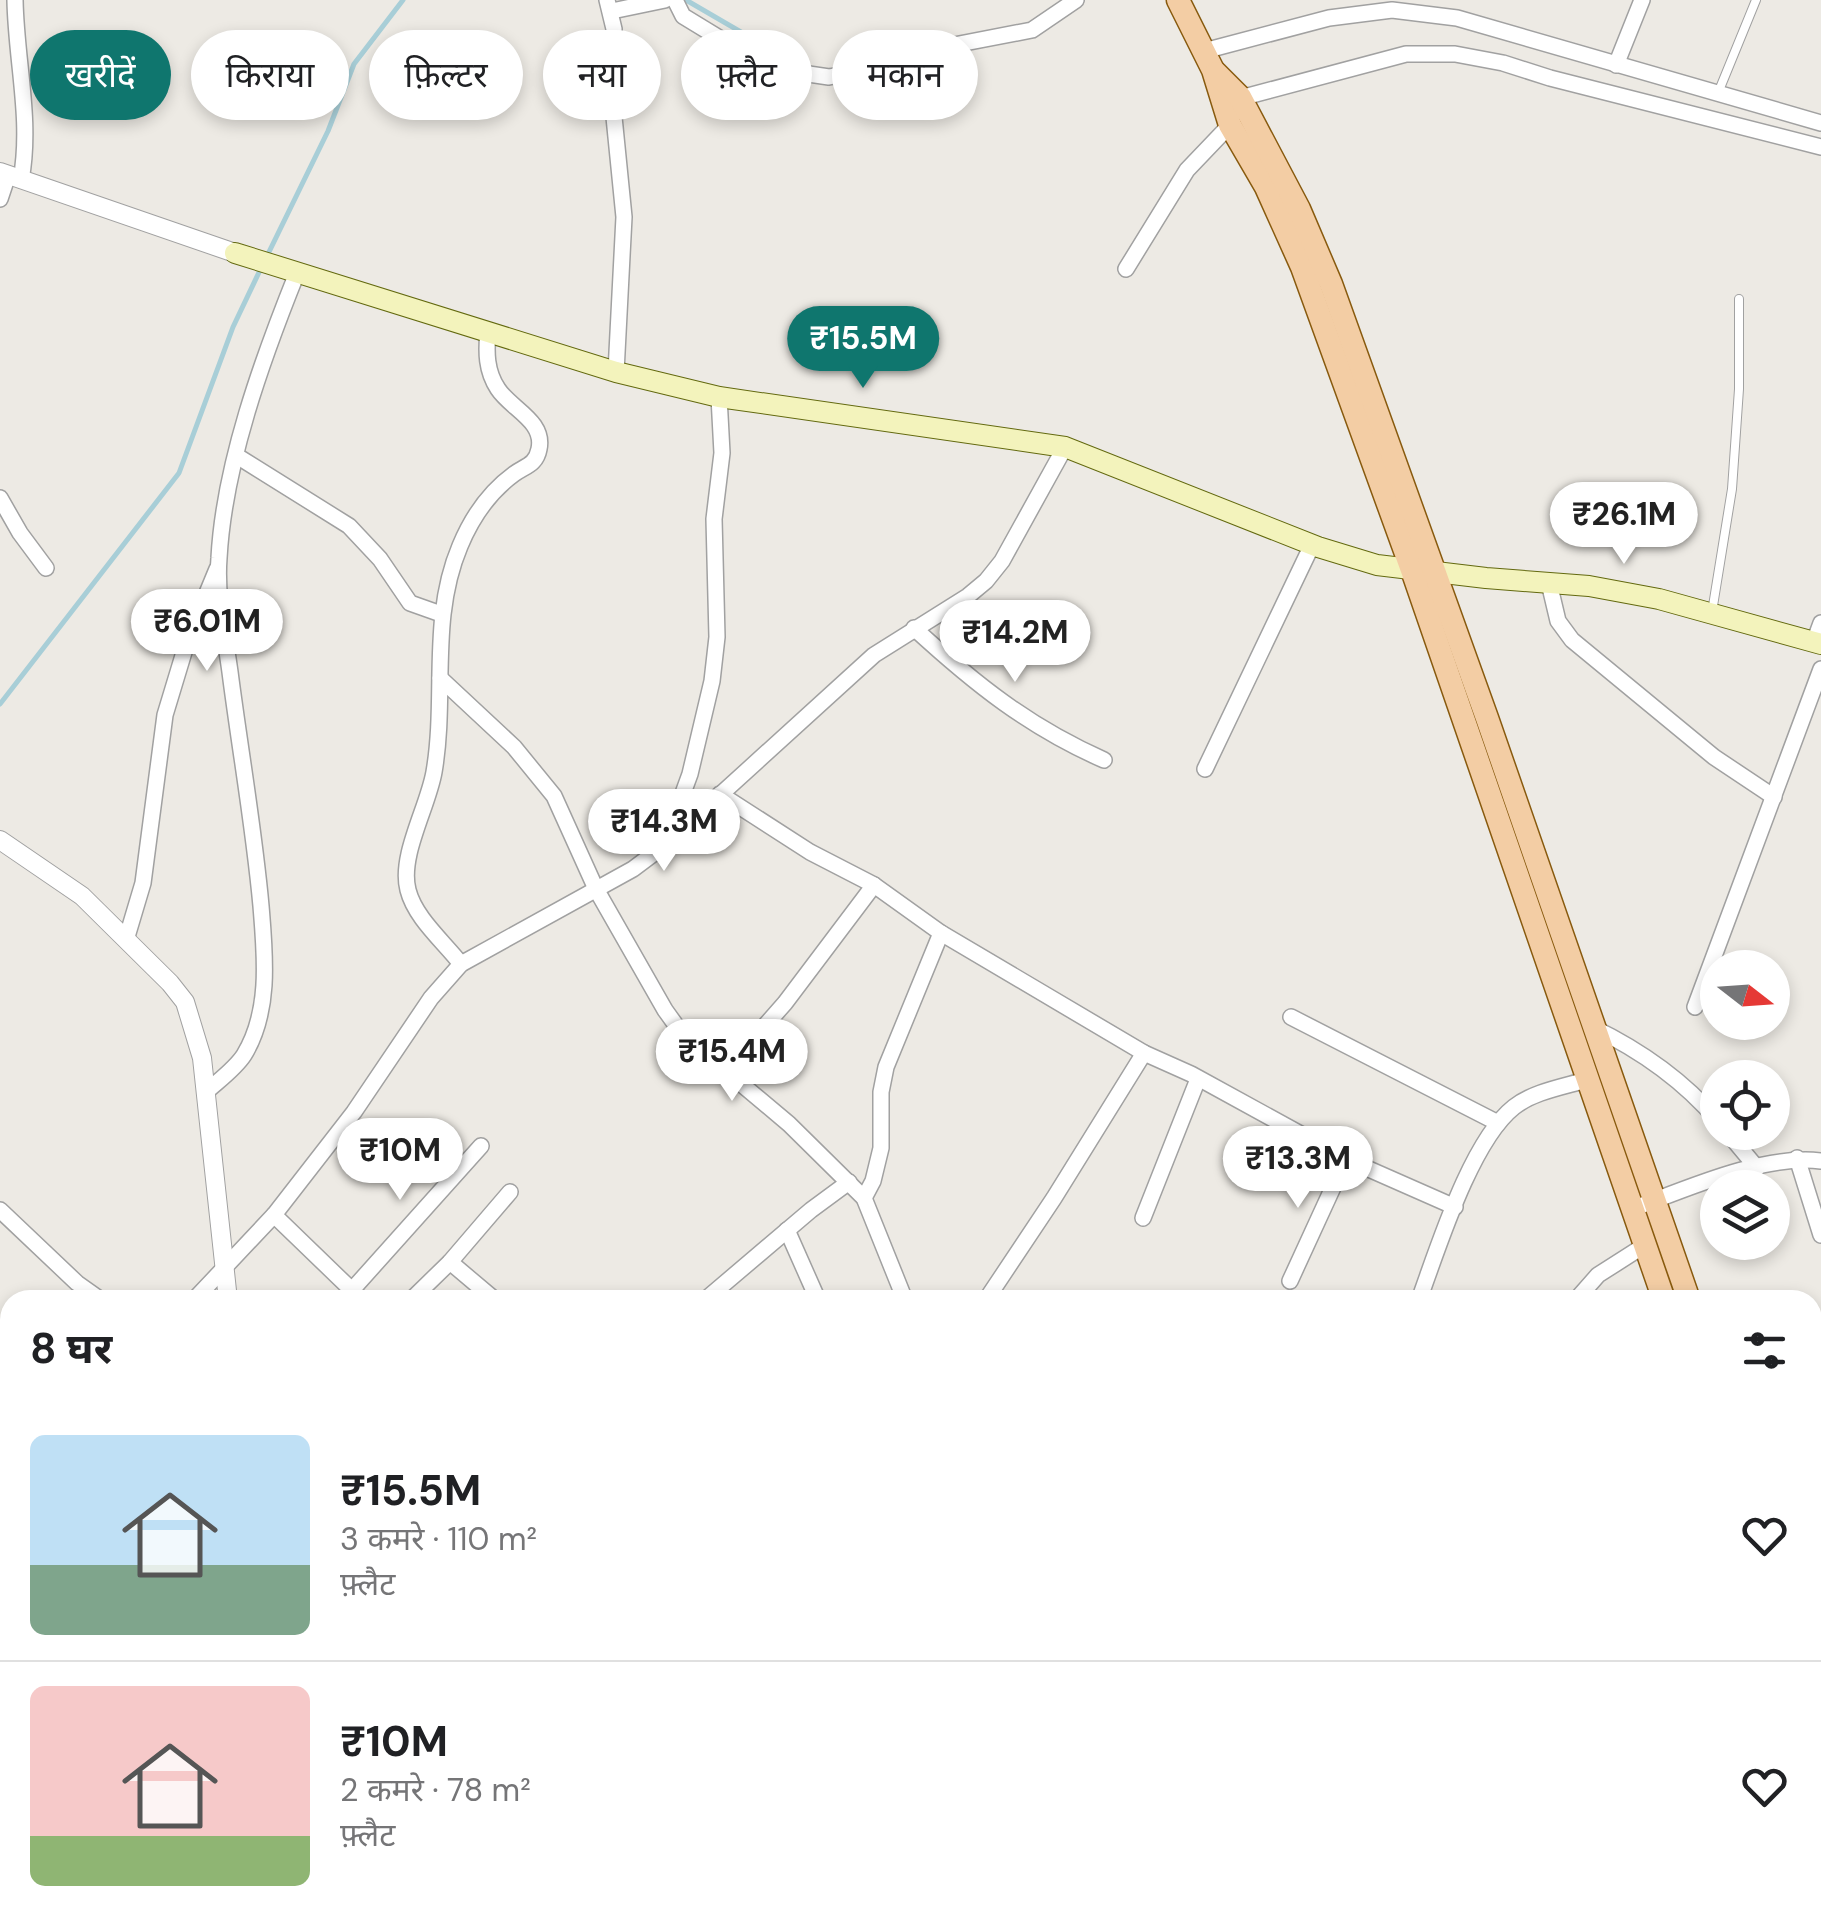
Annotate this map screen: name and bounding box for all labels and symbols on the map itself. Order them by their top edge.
pin: ₹15.5M [782,306,944,391]
pin: ₹26.1M [1543,482,1705,567]
pin: ₹6.01M [126,589,288,674]
pin: ₹14.2M [934,600,1096,685]
pin: ₹14.3M [583,789,745,874]
north arrow [1700,950,1790,1040]
pin: ₹15.4M [651,1019,813,1104]
pin: ₹10M [341,1118,459,1203]
pin: ₹13.3M [1217,1126,1379,1211]

